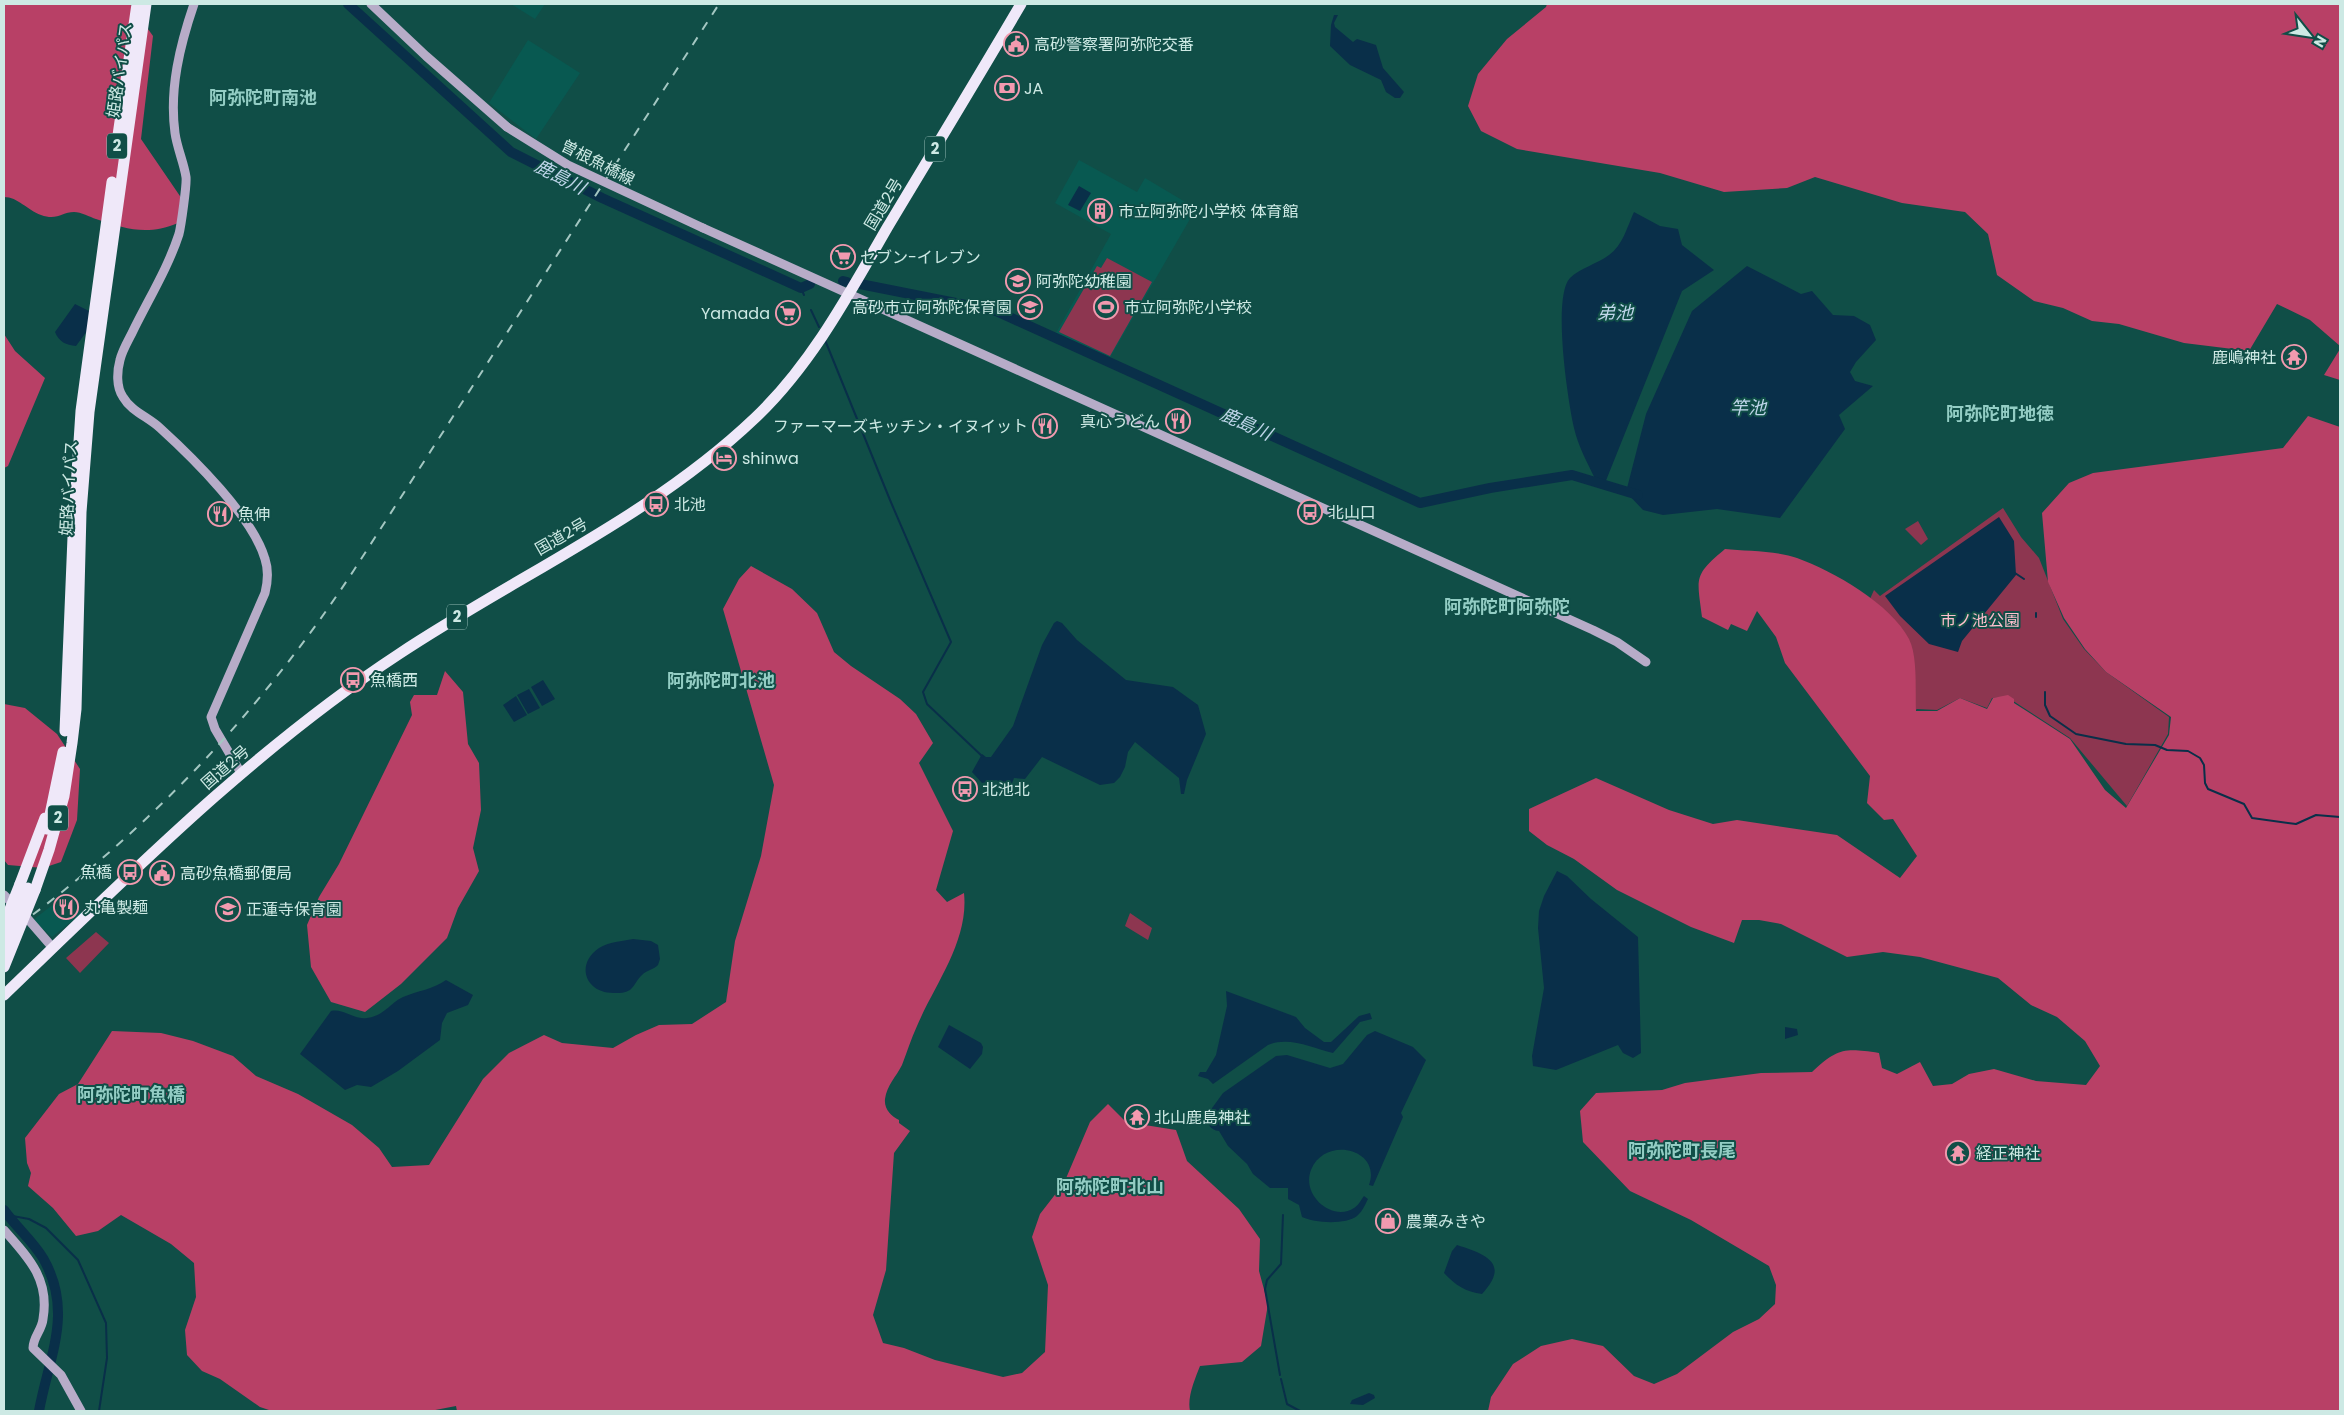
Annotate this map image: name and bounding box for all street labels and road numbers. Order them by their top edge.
street label: 姫路バイパス [101,21,138,119]
road number: 2 [107,134,127,158]
street label: 曽根魚橋線 [557,134,639,191]
road number: 2 [925,136,945,162]
street label: 国道2号 [859,174,908,235]
street label: 姫路バイパス [55,440,82,536]
street label: 国道2号 [531,512,592,561]
road number: 2 [447,604,467,630]
street label: 国道2号 [196,740,254,795]
road number: 2 [48,806,68,830]

